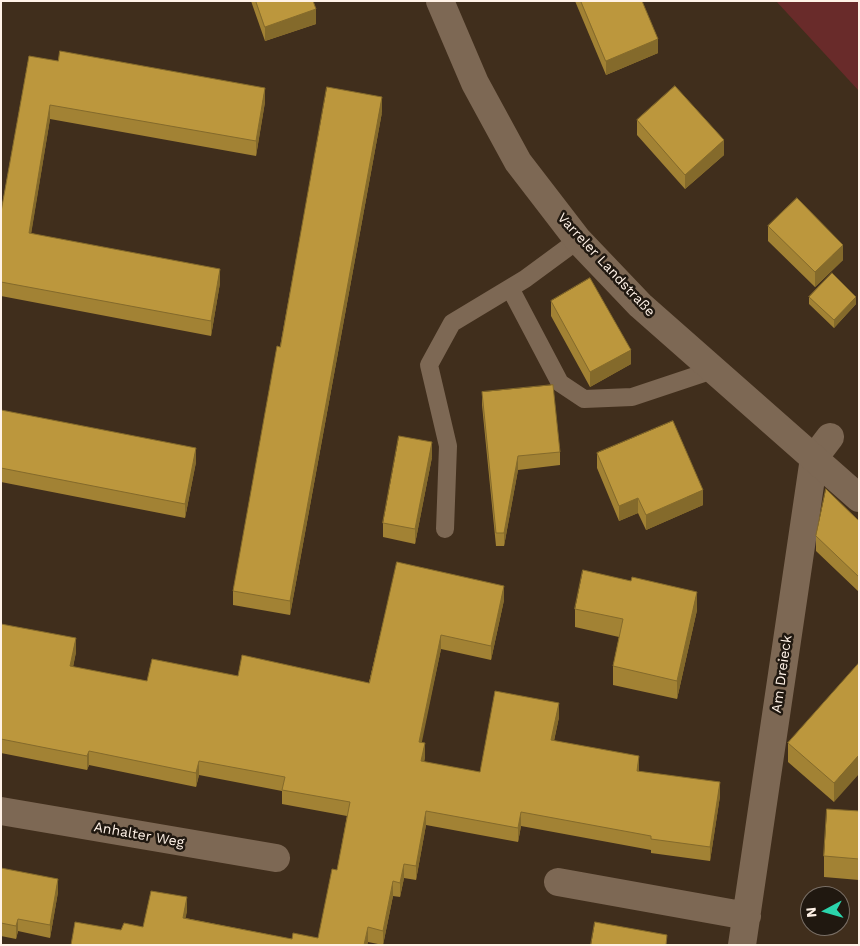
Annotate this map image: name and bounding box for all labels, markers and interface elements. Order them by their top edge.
street label: Varreler Landstraße [554,210,658,320]
street label: Am Dreieck [768,634,796,714]
street label: Anhalter Weg [93,819,185,851]
north arrow [800,886,850,936]
text: N [803,906,820,918]

